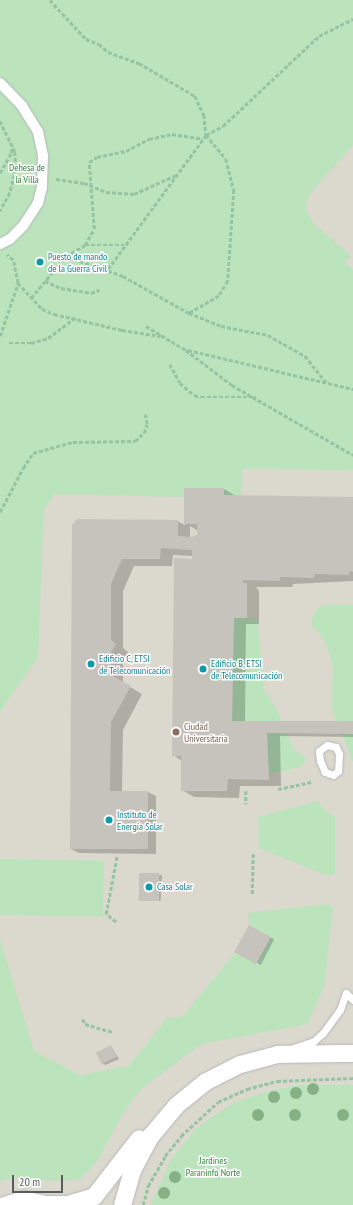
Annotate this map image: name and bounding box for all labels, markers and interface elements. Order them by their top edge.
park label: Dehesa de la Villa [9,161,45,184]
place label: Puesto de mando de la Guerra Civil [48,250,107,274]
marker: Puesto de mando de la Guerra Civil [35,257,45,267]
place label: Edificio C, ETSI de Telecomunicación [99,652,171,676]
place label: Edificio B, ETSI de Telecomunicación [211,657,283,680]
marker: Edificio C, ETSI de Telecomunicación [86,659,96,669]
marker: Edificio B, ETSI de Telecomunicación [198,664,208,674]
place label: Ciudad Universitaria [184,720,228,744]
marker: Ciudad Universitaria [171,727,181,737]
place label: Instituto de Energía Solar [117,808,163,832]
marker: Instituto de Energía Solar [104,815,114,825]
place label: Casa Solar [157,881,193,893]
marker: Casa Solar [144,882,154,892]
park label: Jardines Paraninfo Norte [186,1154,240,1178]
scale bar [14,1167,65,1193]
text: 20 m [19,1174,40,1189]

